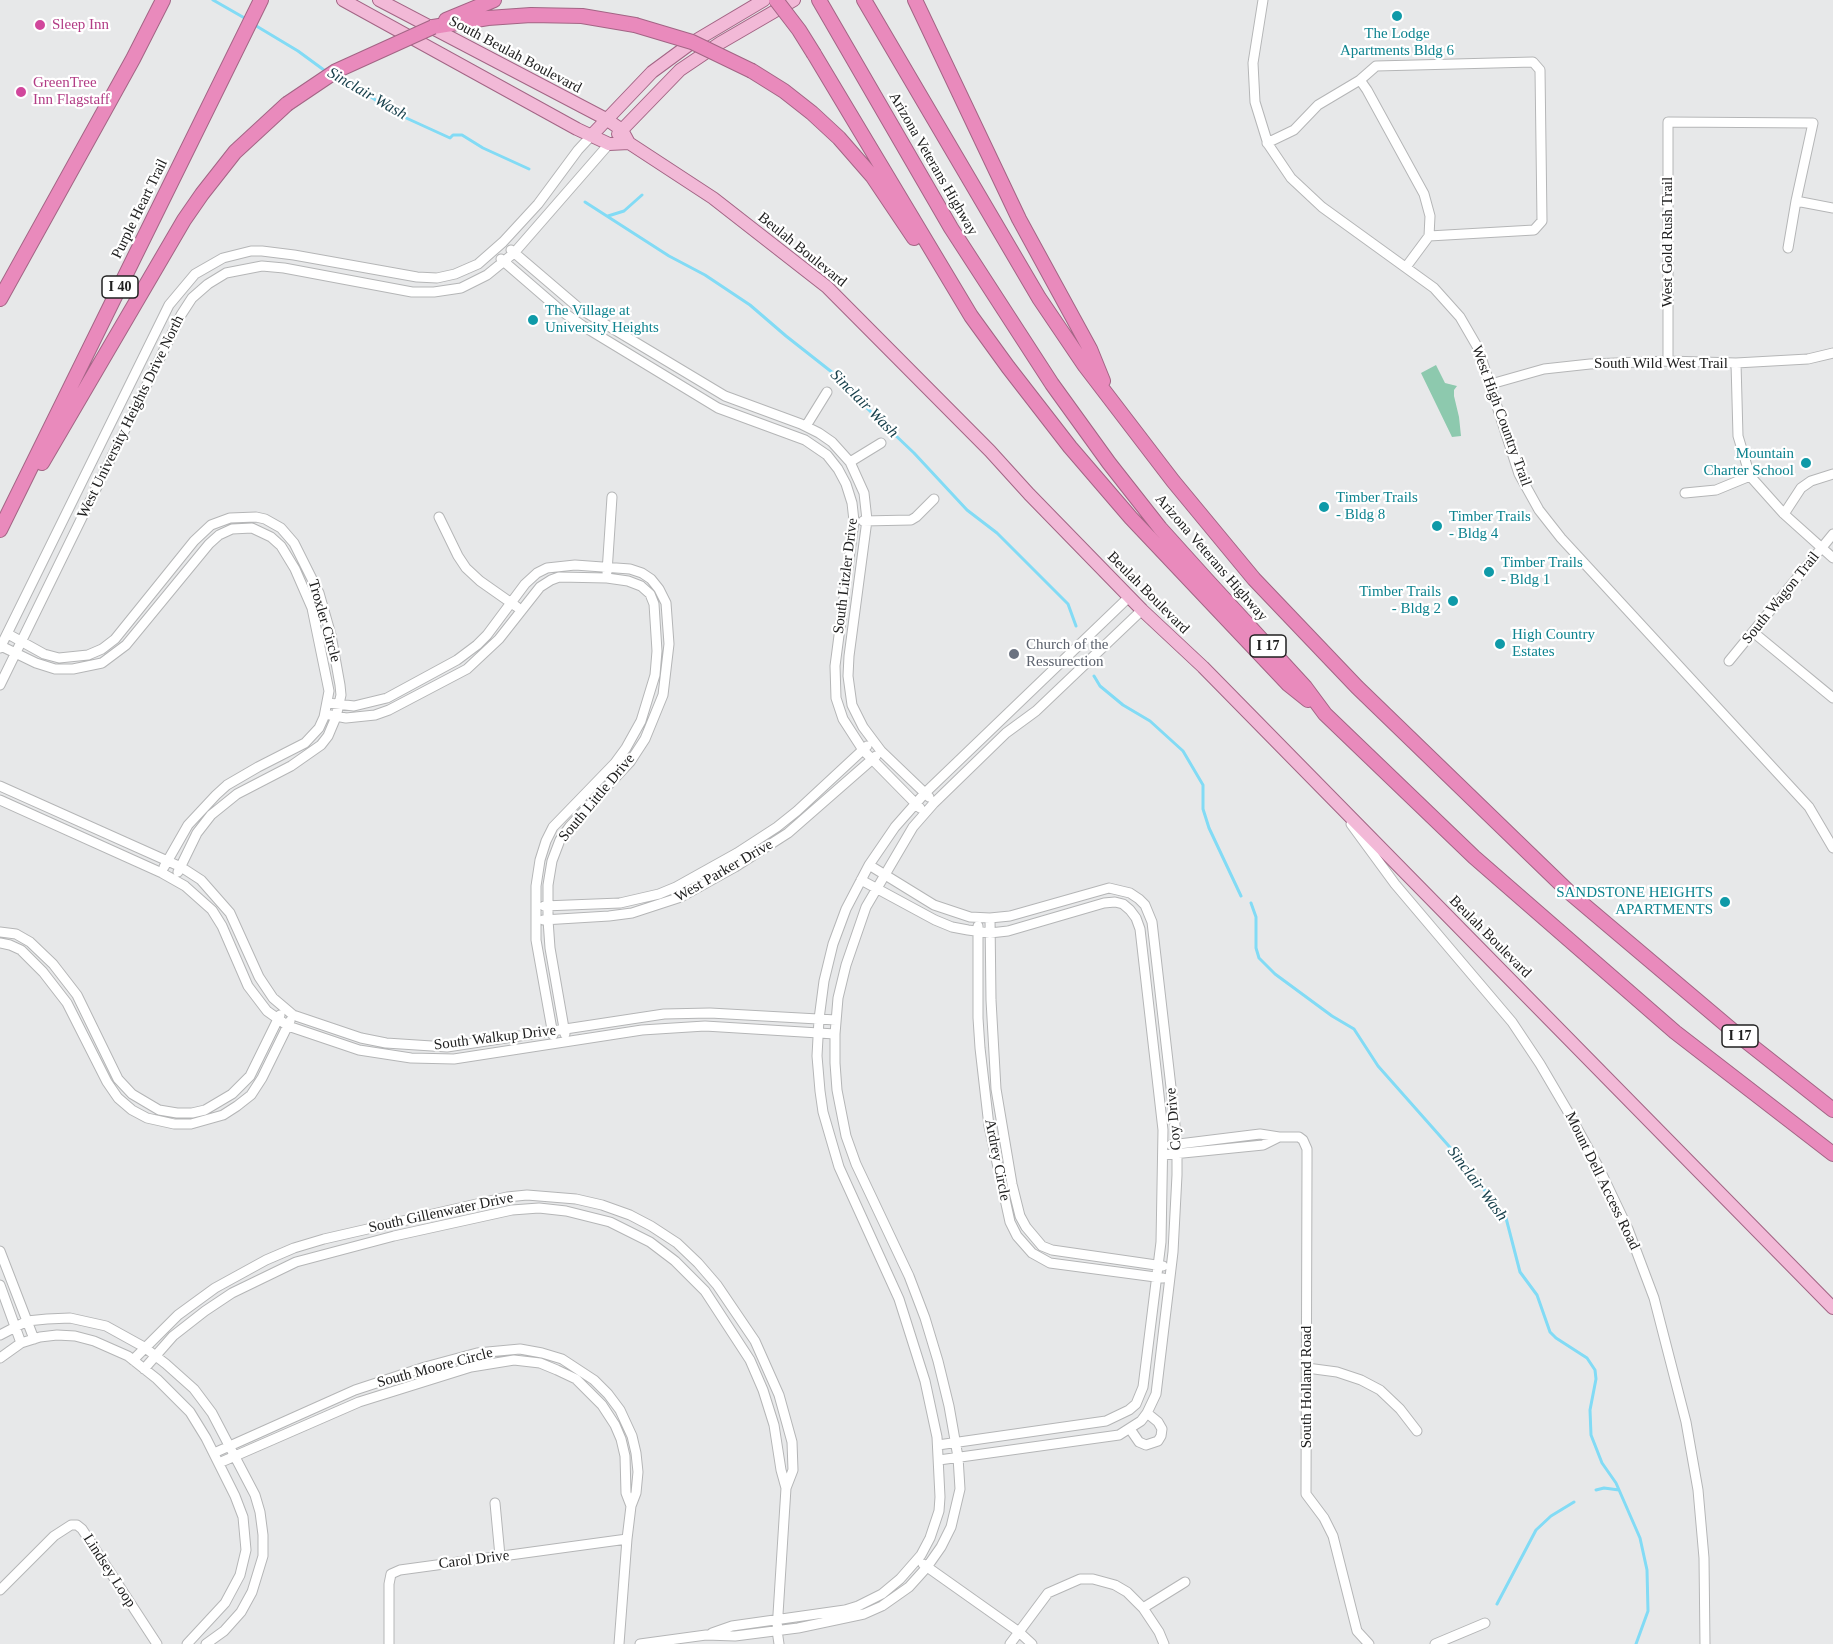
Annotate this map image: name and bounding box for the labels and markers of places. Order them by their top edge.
marker: The Lodge Apartments Bldg 6 [1390,9,1404,23]
place label: Sleep Inn [52,16,109,34]
marker: Sleep Inn [33,18,47,32]
place label: The Lodge Apartments Bldg 6 [1340,25,1454,60]
place label: GreenTree Inn Flagstaff [33,74,110,109]
marker: GreenTree Inn Flagstaff [14,85,28,99]
place label: The Village at University Heights [545,302,659,337]
marker: The Village at University Heights [526,313,540,327]
place label: Mountain Charter School [1704,445,1794,480]
marker: Mountain Charter School [1799,456,1813,470]
place label: Timber Trails - Bldg 8 [1336,489,1418,524]
marker: Timber Trails - Bldg 8 [1317,500,1331,514]
place label: Timber Trails - Bldg 4 [1449,508,1531,543]
marker: Timber Trails - Bldg 4 [1430,519,1444,533]
place label: Timber Trails - Bldg 1 [1501,554,1583,589]
marker: Timber Trails - Bldg 1 [1482,565,1496,579]
place label: Timber Trails - Bldg 2 [1359,583,1441,618]
marker: Timber Trails - Bldg 2 [1446,594,1460,608]
place label: High Country Estates [1512,626,1595,661]
place label: Church of the Ressurection [1026,636,1108,671]
marker: High Country Estates [1493,637,1507,651]
marker: Church of the Ressurection [1007,647,1021,661]
place label: SANDSTONE HEIGHTS APARTMENTS [1556,884,1713,919]
marker: SANDSTONE HEIGHTS APARTMENTS [1718,895,1732,909]

